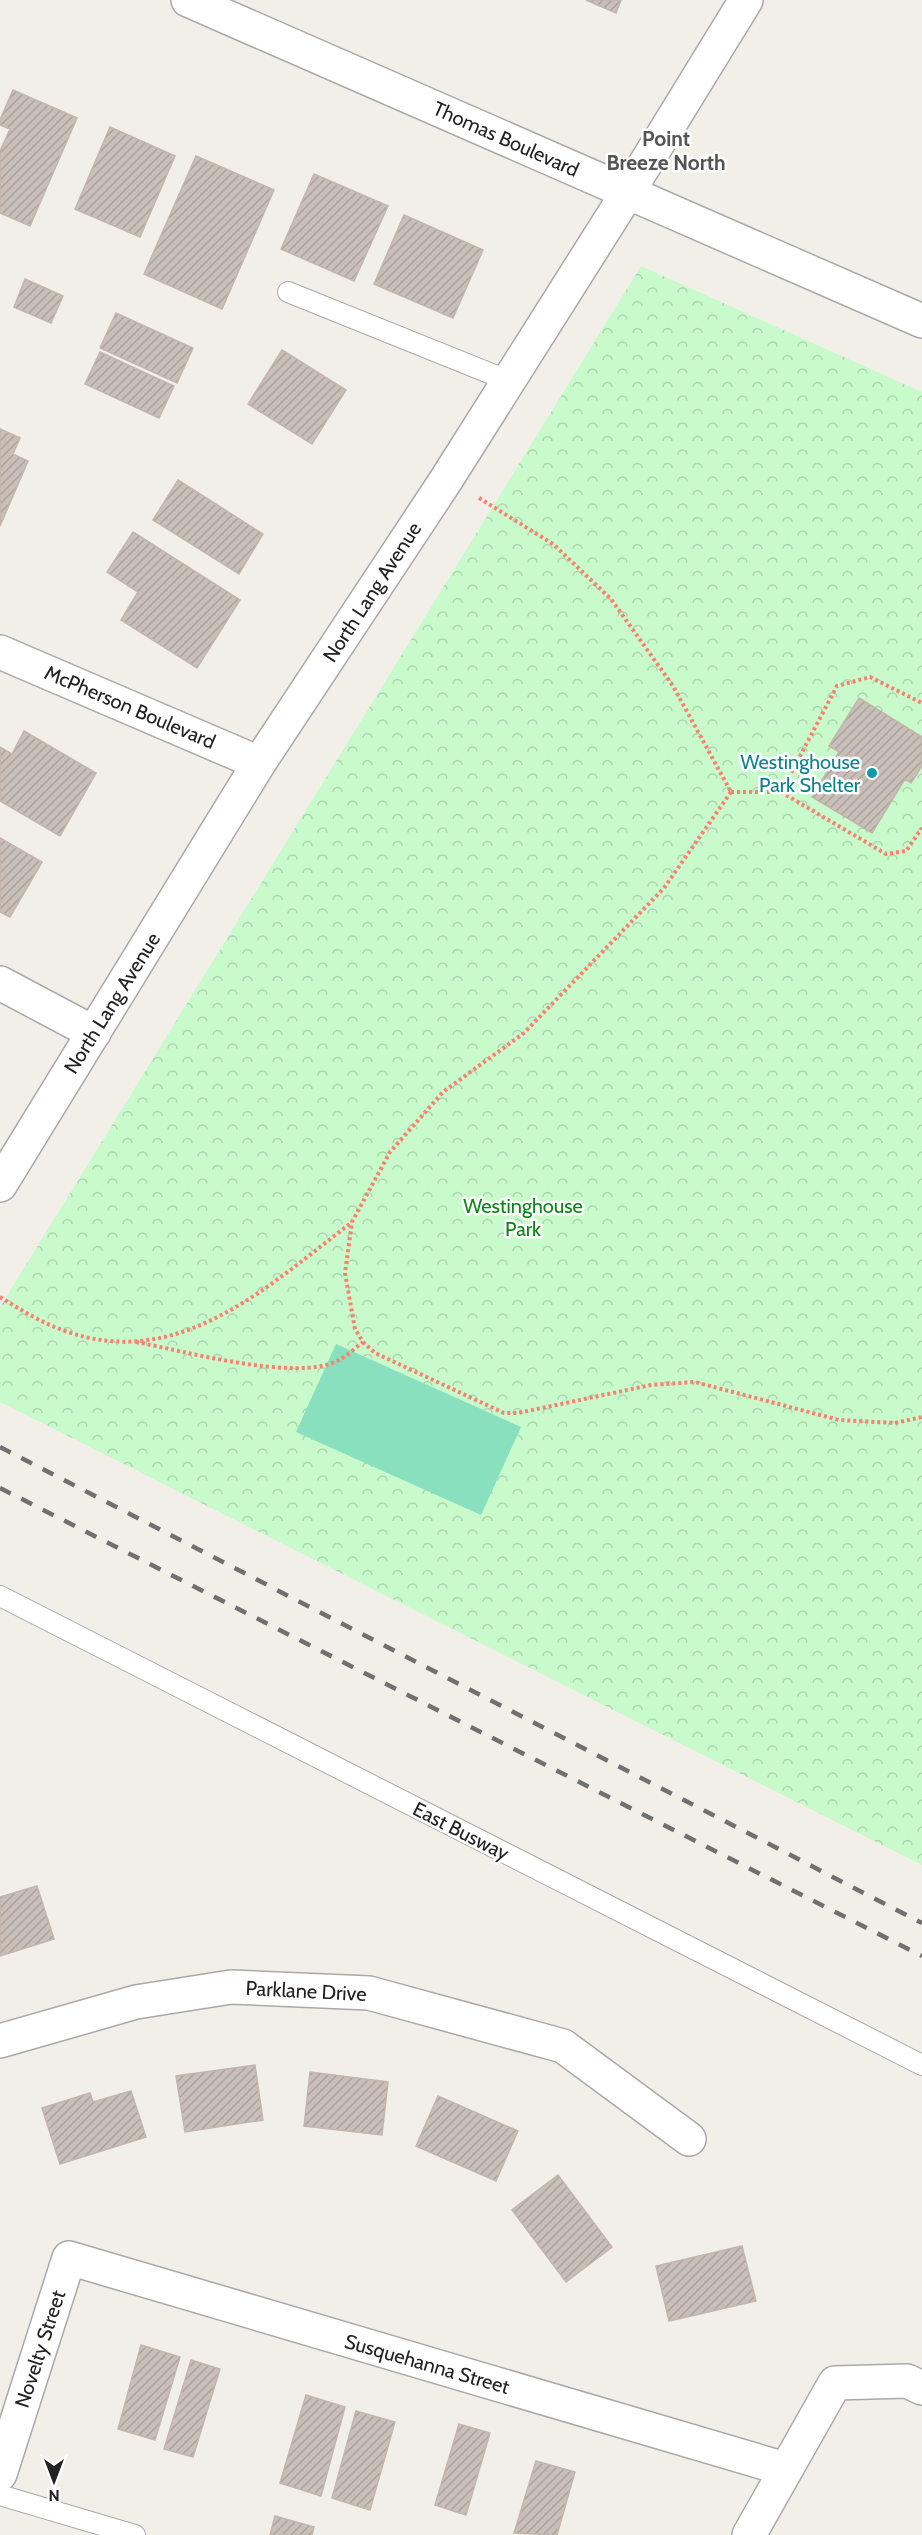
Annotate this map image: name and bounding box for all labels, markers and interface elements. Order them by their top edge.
street label: Thomas Boulevard [429,96,583,182]
district label: Point Breeze North [607,126,725,175]
street label: North Lang Avenue [318,518,426,666]
street label: McPherson Boulevard [41,660,219,754]
place label: Westinghouse Park Shelter [740,750,861,797]
marker: Westinghouse Park Shelter [865,766,879,780]
street label: North Lang Avenue [59,928,165,1078]
park label: Westinghouse Park [463,1194,583,1241]
street label: East Busway [409,1797,513,1865]
street label: Parklane Drive [245,1976,367,2006]
street label: Novelty Street [10,2287,70,2411]
street label: Susquehanna Street [342,2329,512,2399]
north arrow [24,2451,84,2511]
text: N [48,2486,60,2505]

